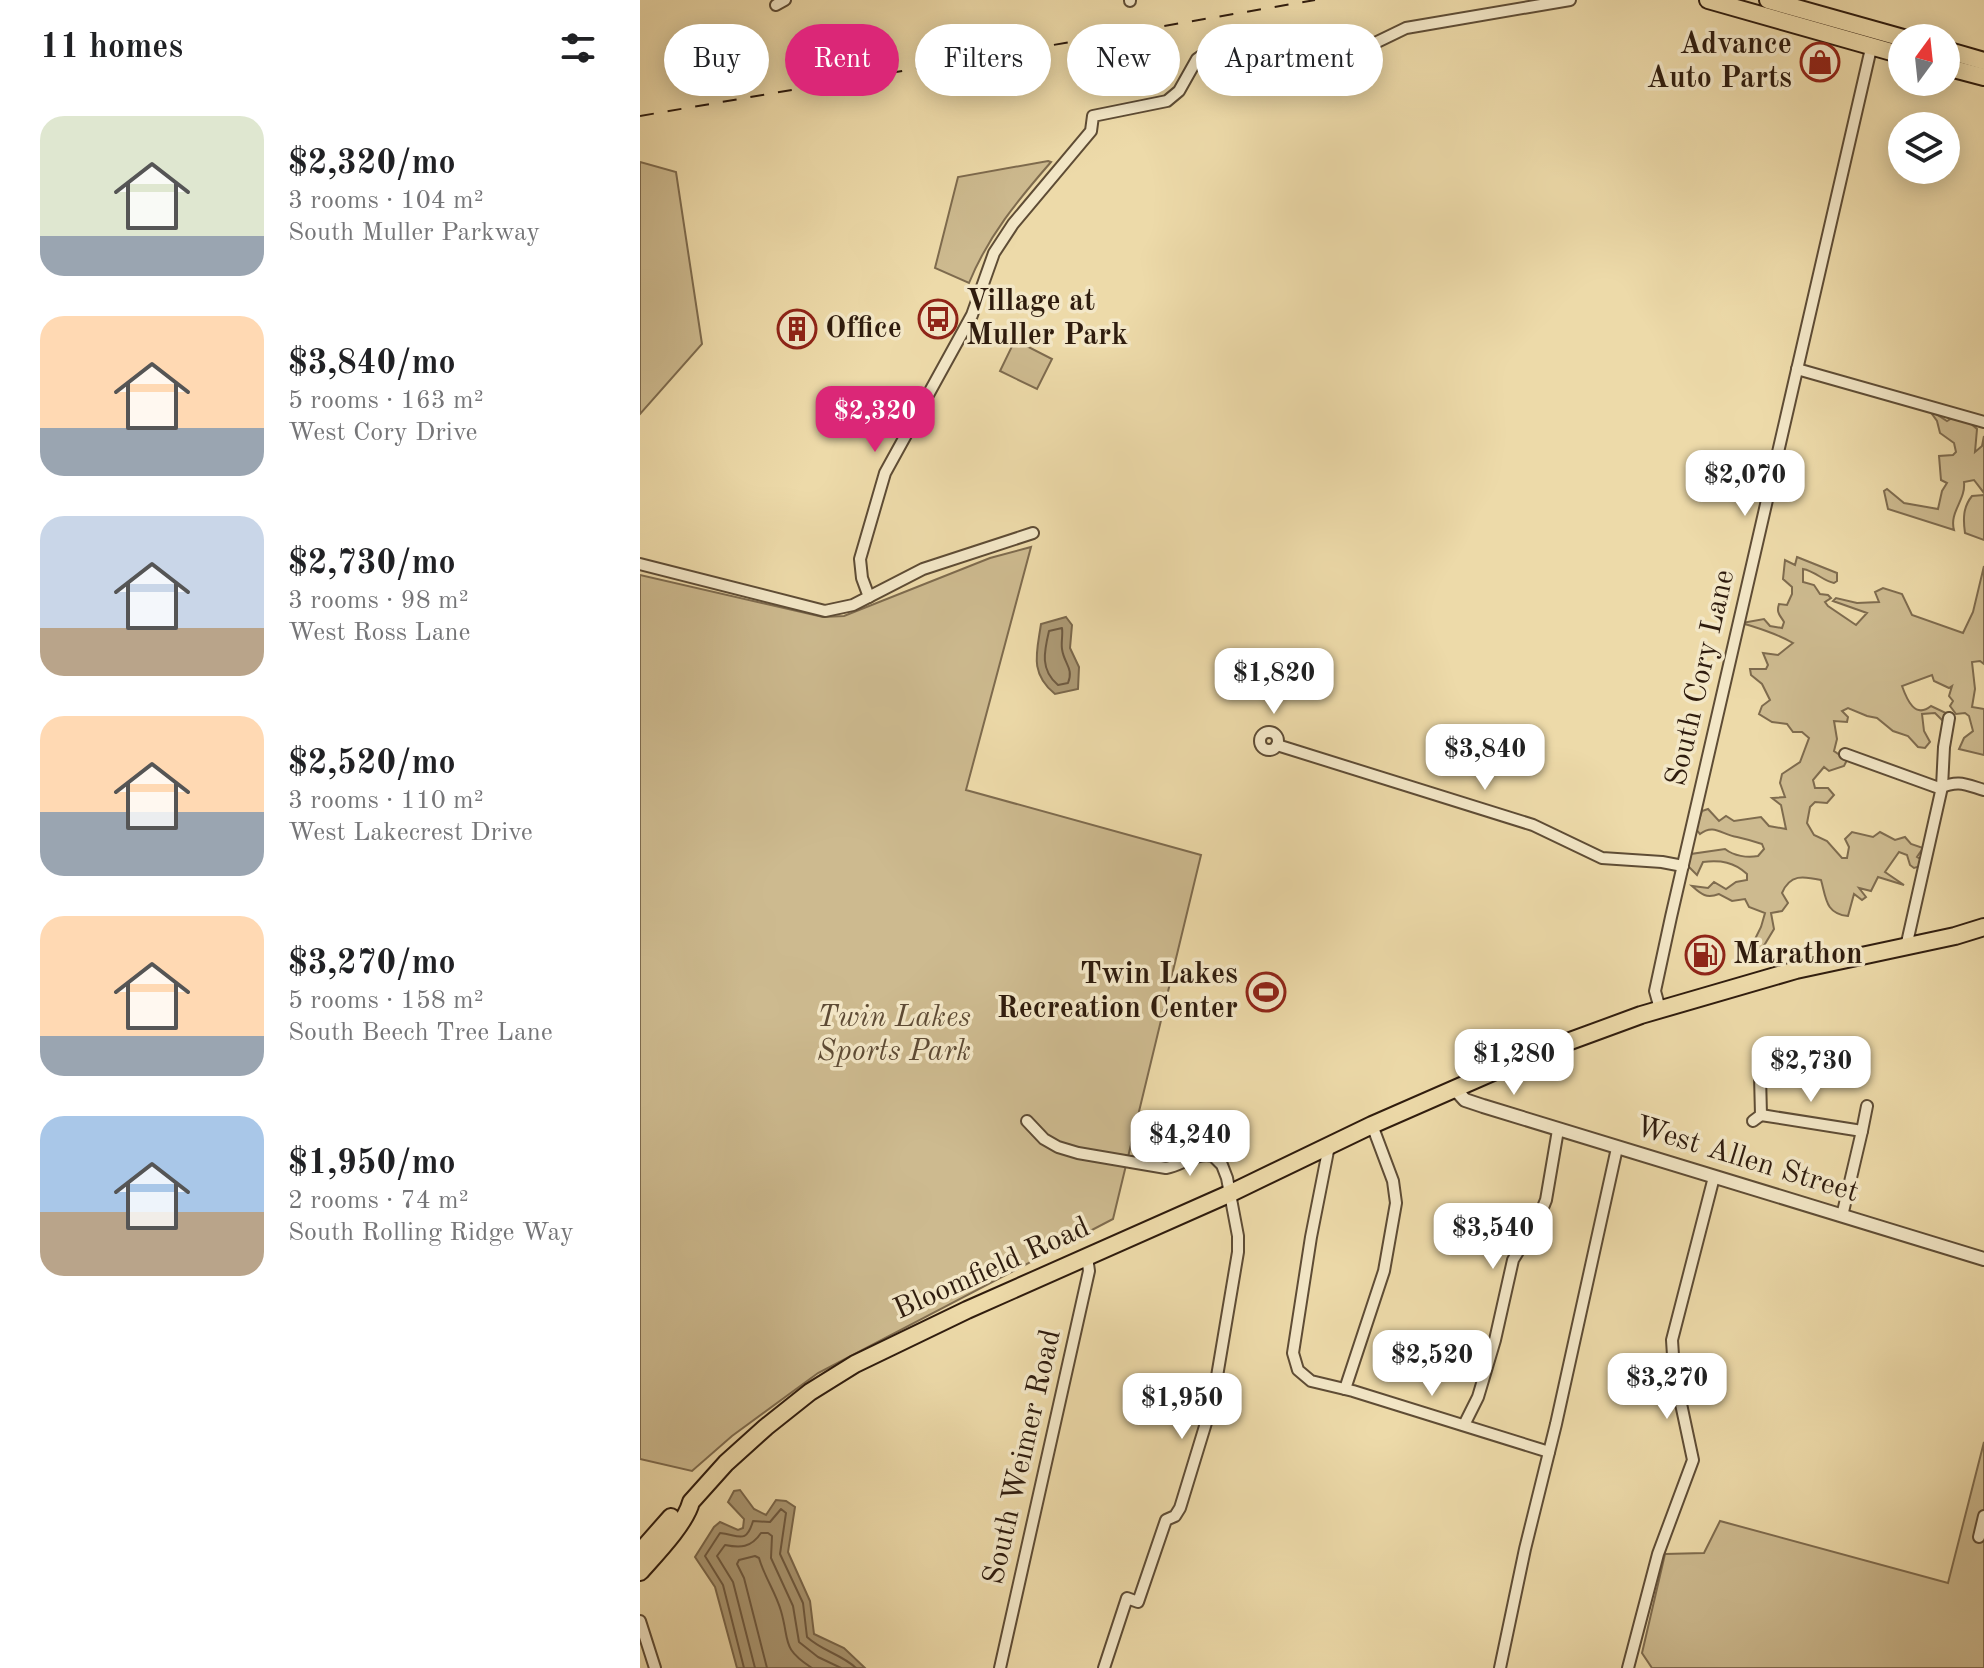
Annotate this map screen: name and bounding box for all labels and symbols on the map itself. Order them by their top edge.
north arrow [1888,24,1960,96]
place label: Advance Auto Parts [1647,30,1792,94]
shop icon: Advance Auto Parts [1799,41,1841,83]
place label: Village at Muller Park [966,287,1128,351]
bus stop icon: Village at Muller Park [917,298,959,340]
building icon: Office [776,308,818,350]
place label: Office [825,314,902,344]
pin: $2,320 [810,386,940,454]
pin: $2,070 [1680,450,1810,518]
street label: South Cory Lane [1662,567,1740,789]
pin: $1,820 [1209,648,1339,716]
pin: $3,840 [1420,724,1550,792]
fuel station icon: Marathon [1684,934,1726,976]
place label: Marathon [1733,940,1863,970]
place label: Twin Lakes Recreation Center [997,960,1238,1024]
sports icon: Twin Lakes Recreation Center [1245,971,1287,1013]
park label: Twin Lakes Sports Park [817,1003,971,1067]
pin: $1,280 [1449,1029,1579,1097]
pin: $2,730 [1746,1036,1876,1104]
pin: $4,240 [1125,1110,1255,1178]
street label: West Allen Street [1632,1112,1862,1208]
pin: $3,540 [1428,1203,1558,1271]
street label: Bloomfield Road [889,1212,1095,1326]
street label: South Weimer Road [979,1326,1067,1588]
pin: $2,520 [1367,1330,1497,1398]
pin: $3,270 [1602,1353,1732,1421]
pin: $1,950 [1117,1373,1247,1441]

